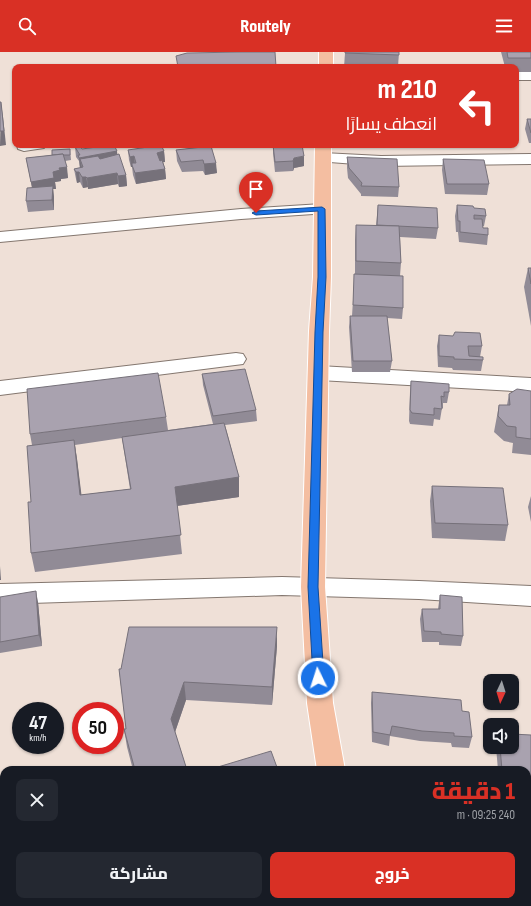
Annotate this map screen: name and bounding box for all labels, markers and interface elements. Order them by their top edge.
icon: search [16,15,38,37]
icon: menu [493,15,515,37]
text: Routely [240,16,291,37]
text: 210 m [377,73,437,106]
icon: left [451,80,503,132]
text: انعطف يسارًا [345,114,437,135]
pin [239,172,273,213]
icon: arrive [245,178,267,200]
position arrow [297,657,339,699]
north arrow [483,674,519,710]
map controls [483,674,519,754]
speed limit sign: 50 [72,702,124,754]
text: 47 [29,711,47,735]
button: sound [483,718,519,754]
text: km/h [29,732,47,744]
text: 1 دقيقة [432,777,515,806]
button: close [16,779,58,821]
text: 240 m · 09:25 [457,807,515,823]
button: مشاركة [16,852,262,898]
button: خروج [270,852,515,898]

